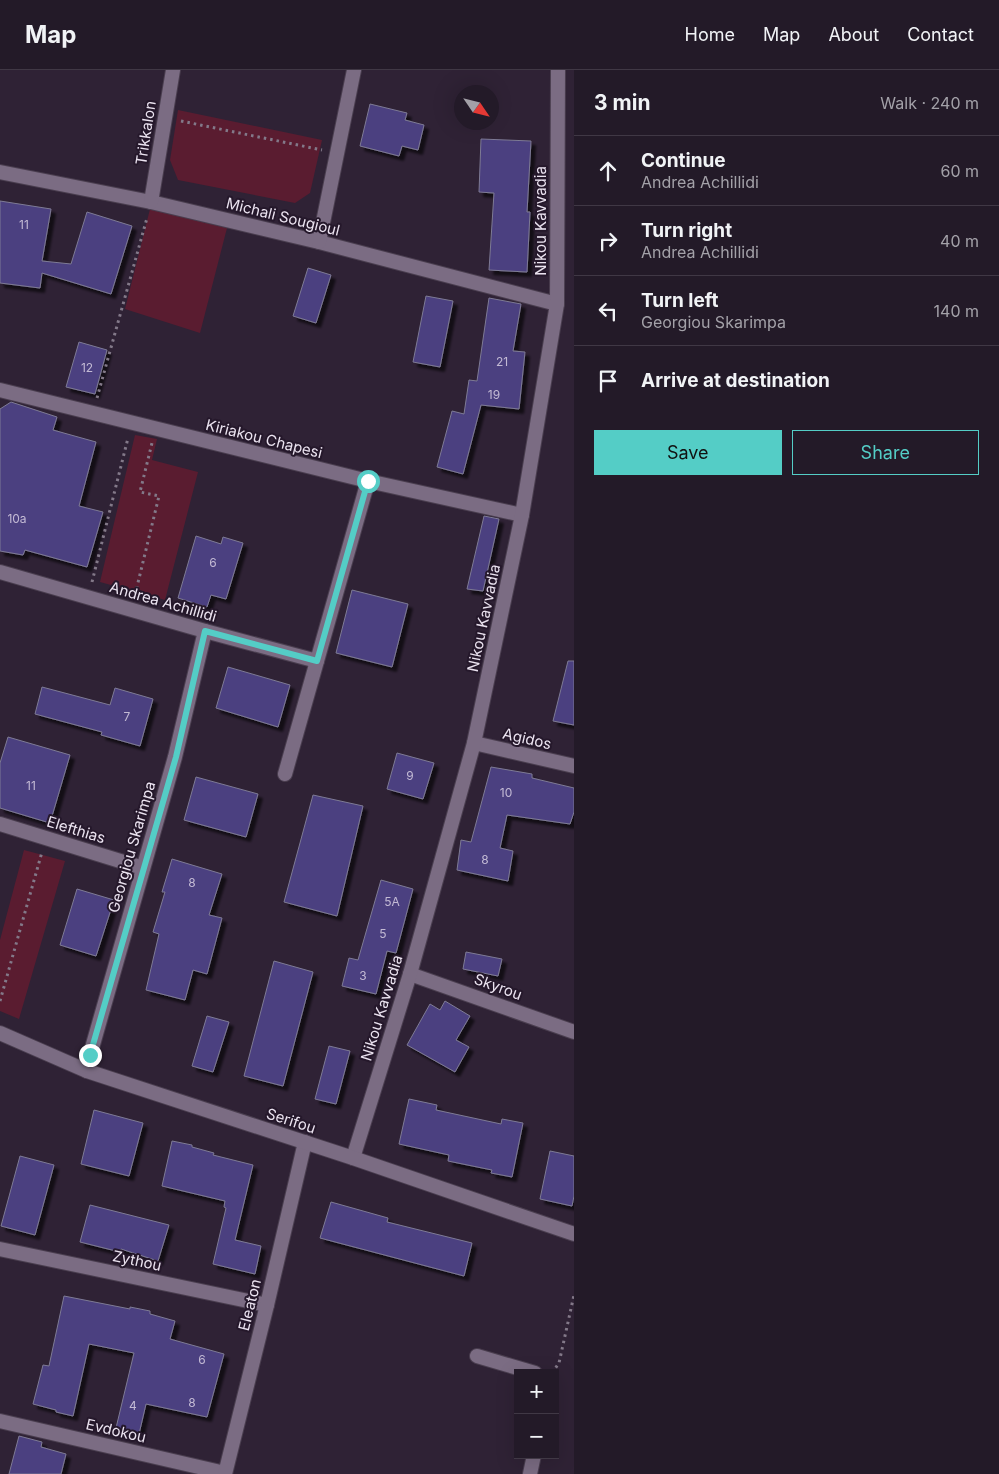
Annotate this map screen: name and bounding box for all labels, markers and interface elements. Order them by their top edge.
text: Map [25,20,76,49]
text: Home [685,24,735,45]
text: Map [763,24,800,45]
text: About [828,24,879,45]
text: Contact [907,24,974,45]
north arrow [454,85,499,130]
text: 3 min [594,90,650,115]
text: Walk · 240 m [880,93,979,113]
street label: Trikkalon [131,99,160,166]
text: Continue [641,149,726,172]
icon: ahead [594,157,622,185]
text: 60 m [940,161,979,181]
street label: Nikou Kavvadia [531,166,550,276]
text: Andrea Achillidi [641,172,759,192]
street label: Michali Sougioul [224,193,342,240]
house number: 11 [19,217,29,232]
text: Turn right [641,219,732,242]
icon: right [594,227,622,255]
text: 40 m [940,231,979,251]
text: Andrea Achillidi [641,242,759,262]
text: Turn left [641,289,719,312]
icon: left [594,297,622,325]
text: 140 m [934,301,979,321]
text: Georgiou Skarimpa [641,312,786,332]
house number: 21 [496,354,508,369]
house number: 12 [81,360,93,375]
icon: arrive [594,367,622,395]
text: Arrive at destination [641,369,830,392]
house number: 19 [488,387,500,402]
street label: Kiriakou Chapesi [204,415,324,462]
button: Save [594,430,782,475]
button: Share [792,430,979,475]
route start [357,470,380,493]
house number: 10a [7,511,27,526]
house number: 6 [209,555,217,570]
street label: Nikou Kavvadia [463,562,504,674]
street label: Andrea Achillidi [107,577,219,626]
house number: 7 [124,709,131,724]
street label: Agidos [501,724,553,753]
house number: 9 [406,768,414,783]
house number: 11 [26,778,36,793]
street label: Georgiou Skarimpa [104,779,159,915]
house number: 10 [500,785,512,800]
street label: Elefthias [45,812,108,847]
house number: 8 [481,852,489,867]
house number: 8 [188,875,196,890]
house number: 5A [384,894,400,909]
house number: 5 [379,926,387,941]
street label: Nikou Kavvadia [356,953,407,1063]
house number: 3 [359,968,367,983]
street label: Skyrou [472,969,525,1004]
route end [79,1044,102,1067]
street label: Serifou [264,1104,318,1137]
street label: Zythou [111,1246,163,1275]
street label: Eleaton [234,1277,265,1333]
house number: 6 [198,1352,206,1367]
map controls [514,1369,559,1459]
button: + [514,1369,559,1414]
house number: 8 [188,1395,196,1410]
house number: 4 [129,1398,137,1413]
street label: Evdokou [84,1414,148,1447]
button: − [514,1414,559,1459]

